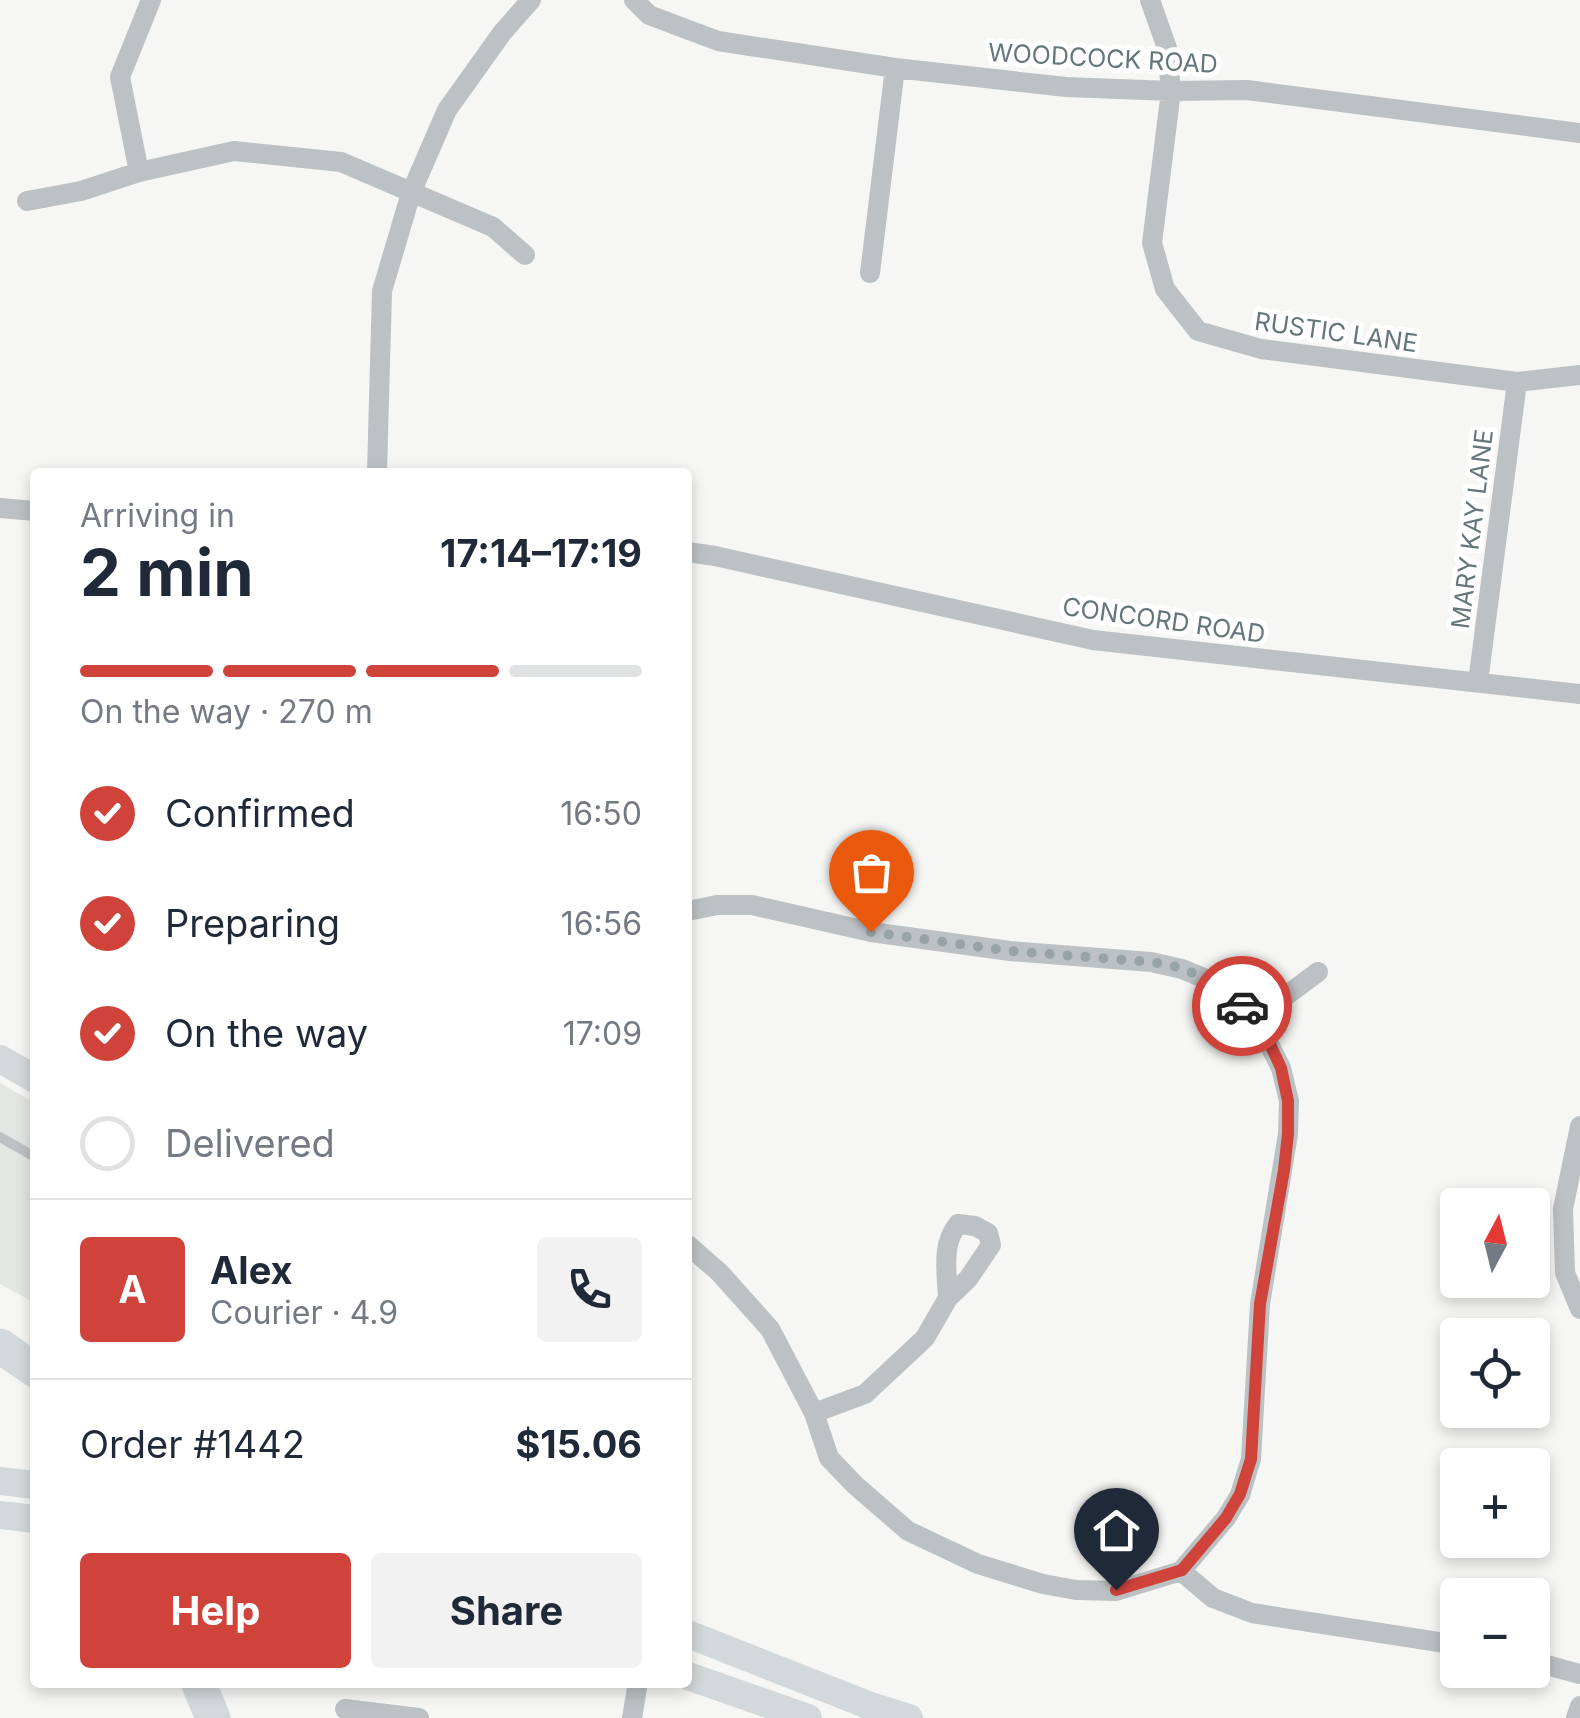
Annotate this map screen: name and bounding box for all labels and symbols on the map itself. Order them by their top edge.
street label: WOODCOCK ROAD [987,37,1219,79]
street label: RUSTIC LANE [1253,306,1419,358]
street label: MARY KAY LANE [1445,428,1499,630]
street label: CONCORD ROAD [1061,591,1267,649]
pin [829,830,914,933]
courier [1192,956,1292,1056]
north arrow [1440,1188,1550,1298]
pin [1074,1488,1159,1591]

